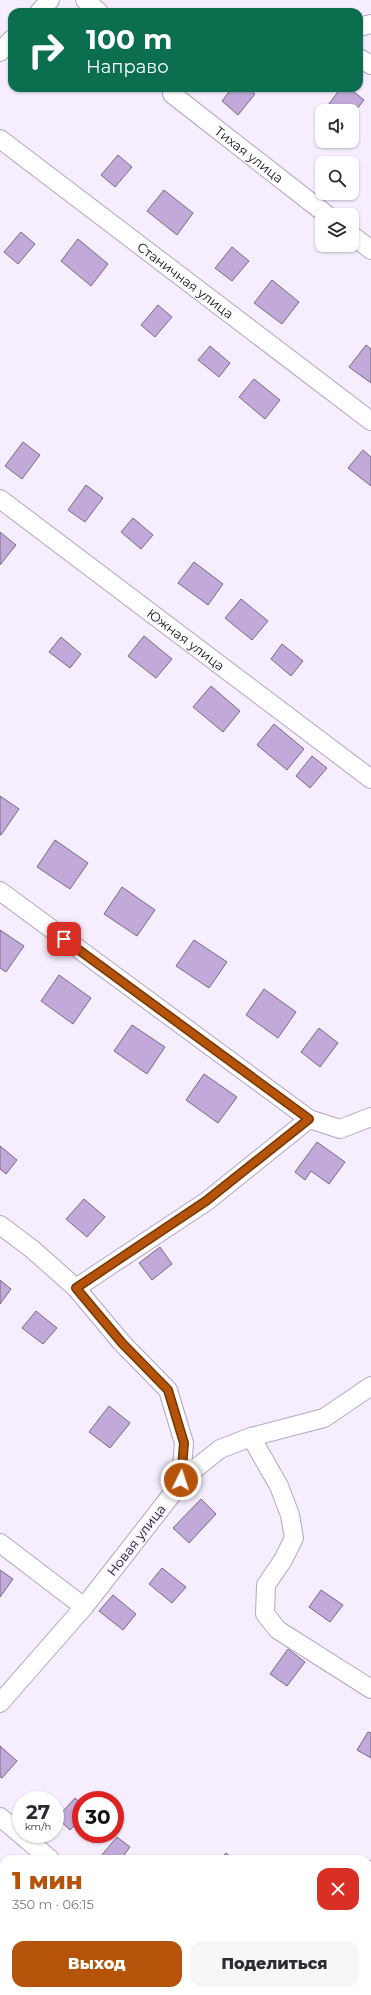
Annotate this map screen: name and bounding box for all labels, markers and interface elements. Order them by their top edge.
text: 100 m [86,22,172,56]
icon: right [20,24,72,76]
text: Направо [86,56,169,78]
map controls [315,104,359,252]
button: sound [315,104,359,148]
street label: Тихая улица [212,123,287,186]
button: search [315,156,359,200]
button: layers [315,208,359,252]
street label: Станичная улица [134,238,237,322]
street label: Южная улица [144,605,228,674]
pin [47,922,81,956]
icon: arrive [53,928,75,950]
position arrow [160,1459,202,1501]
street label: Новая улица [103,1501,169,1579]
speed limit sign: 30 [72,1791,124,1843]
text: 27 [26,1800,50,1824]
text: km/h [25,1820,51,1833]
text: 1 мин [12,1866,83,1895]
button: close [317,1868,359,1910]
text: 350 m · 06:15 [12,1896,94,1912]
button: Выход [12,1941,182,1987]
button: Поделиться [190,1941,359,1987]

